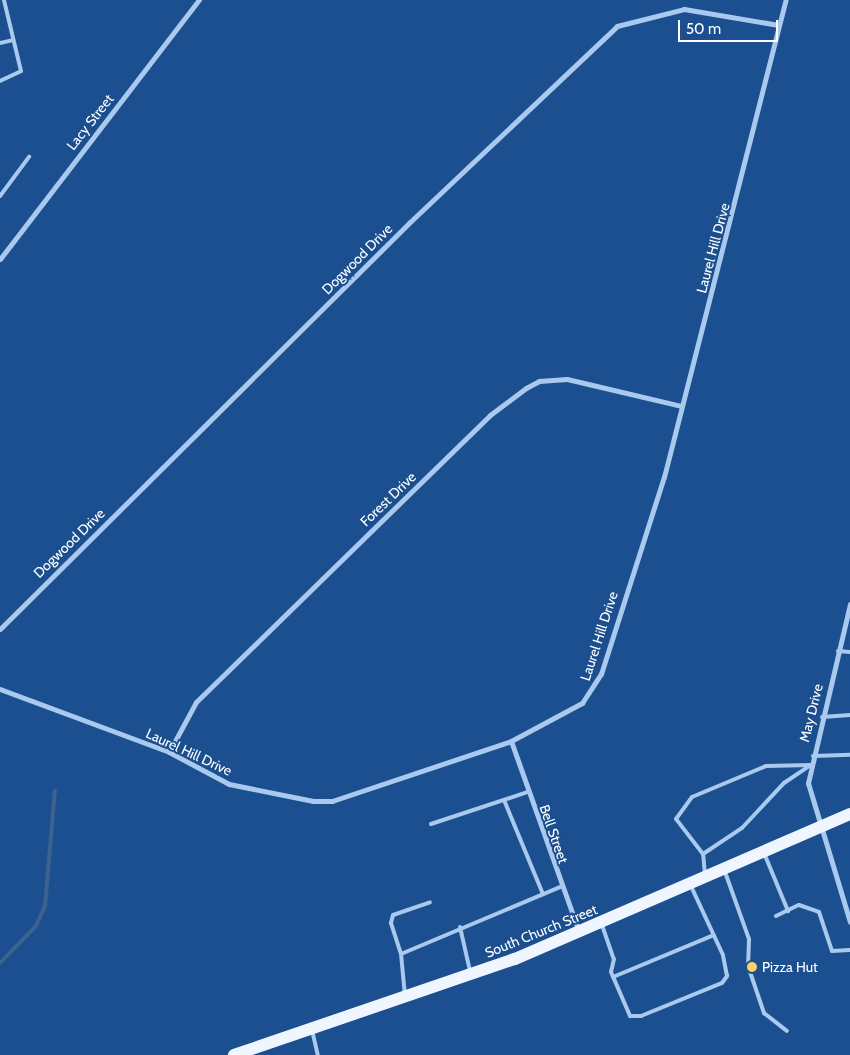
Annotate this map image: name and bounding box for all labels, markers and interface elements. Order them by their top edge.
scale bar [680,10,780,42]
text: 50 m [686,20,721,38]
street label: Lacy Street [63,91,117,153]
street label: Laurel Hill Drive [693,201,733,295]
street label: Dogwood Drive [318,220,396,298]
street label: Forest Drive [357,468,419,530]
street label: Dogwood Drive [30,505,108,581]
street label: Laurel Hill Drive [577,589,621,683]
street label: May Drive [796,682,826,744]
street label: Laurel Hill Drive [143,725,235,779]
street label: Bell Street [536,802,572,866]
street label: South Church Street [482,901,600,961]
place label: Pizza Hut [762,959,818,975]
marker: Pizza Hut [746,961,758,973]

